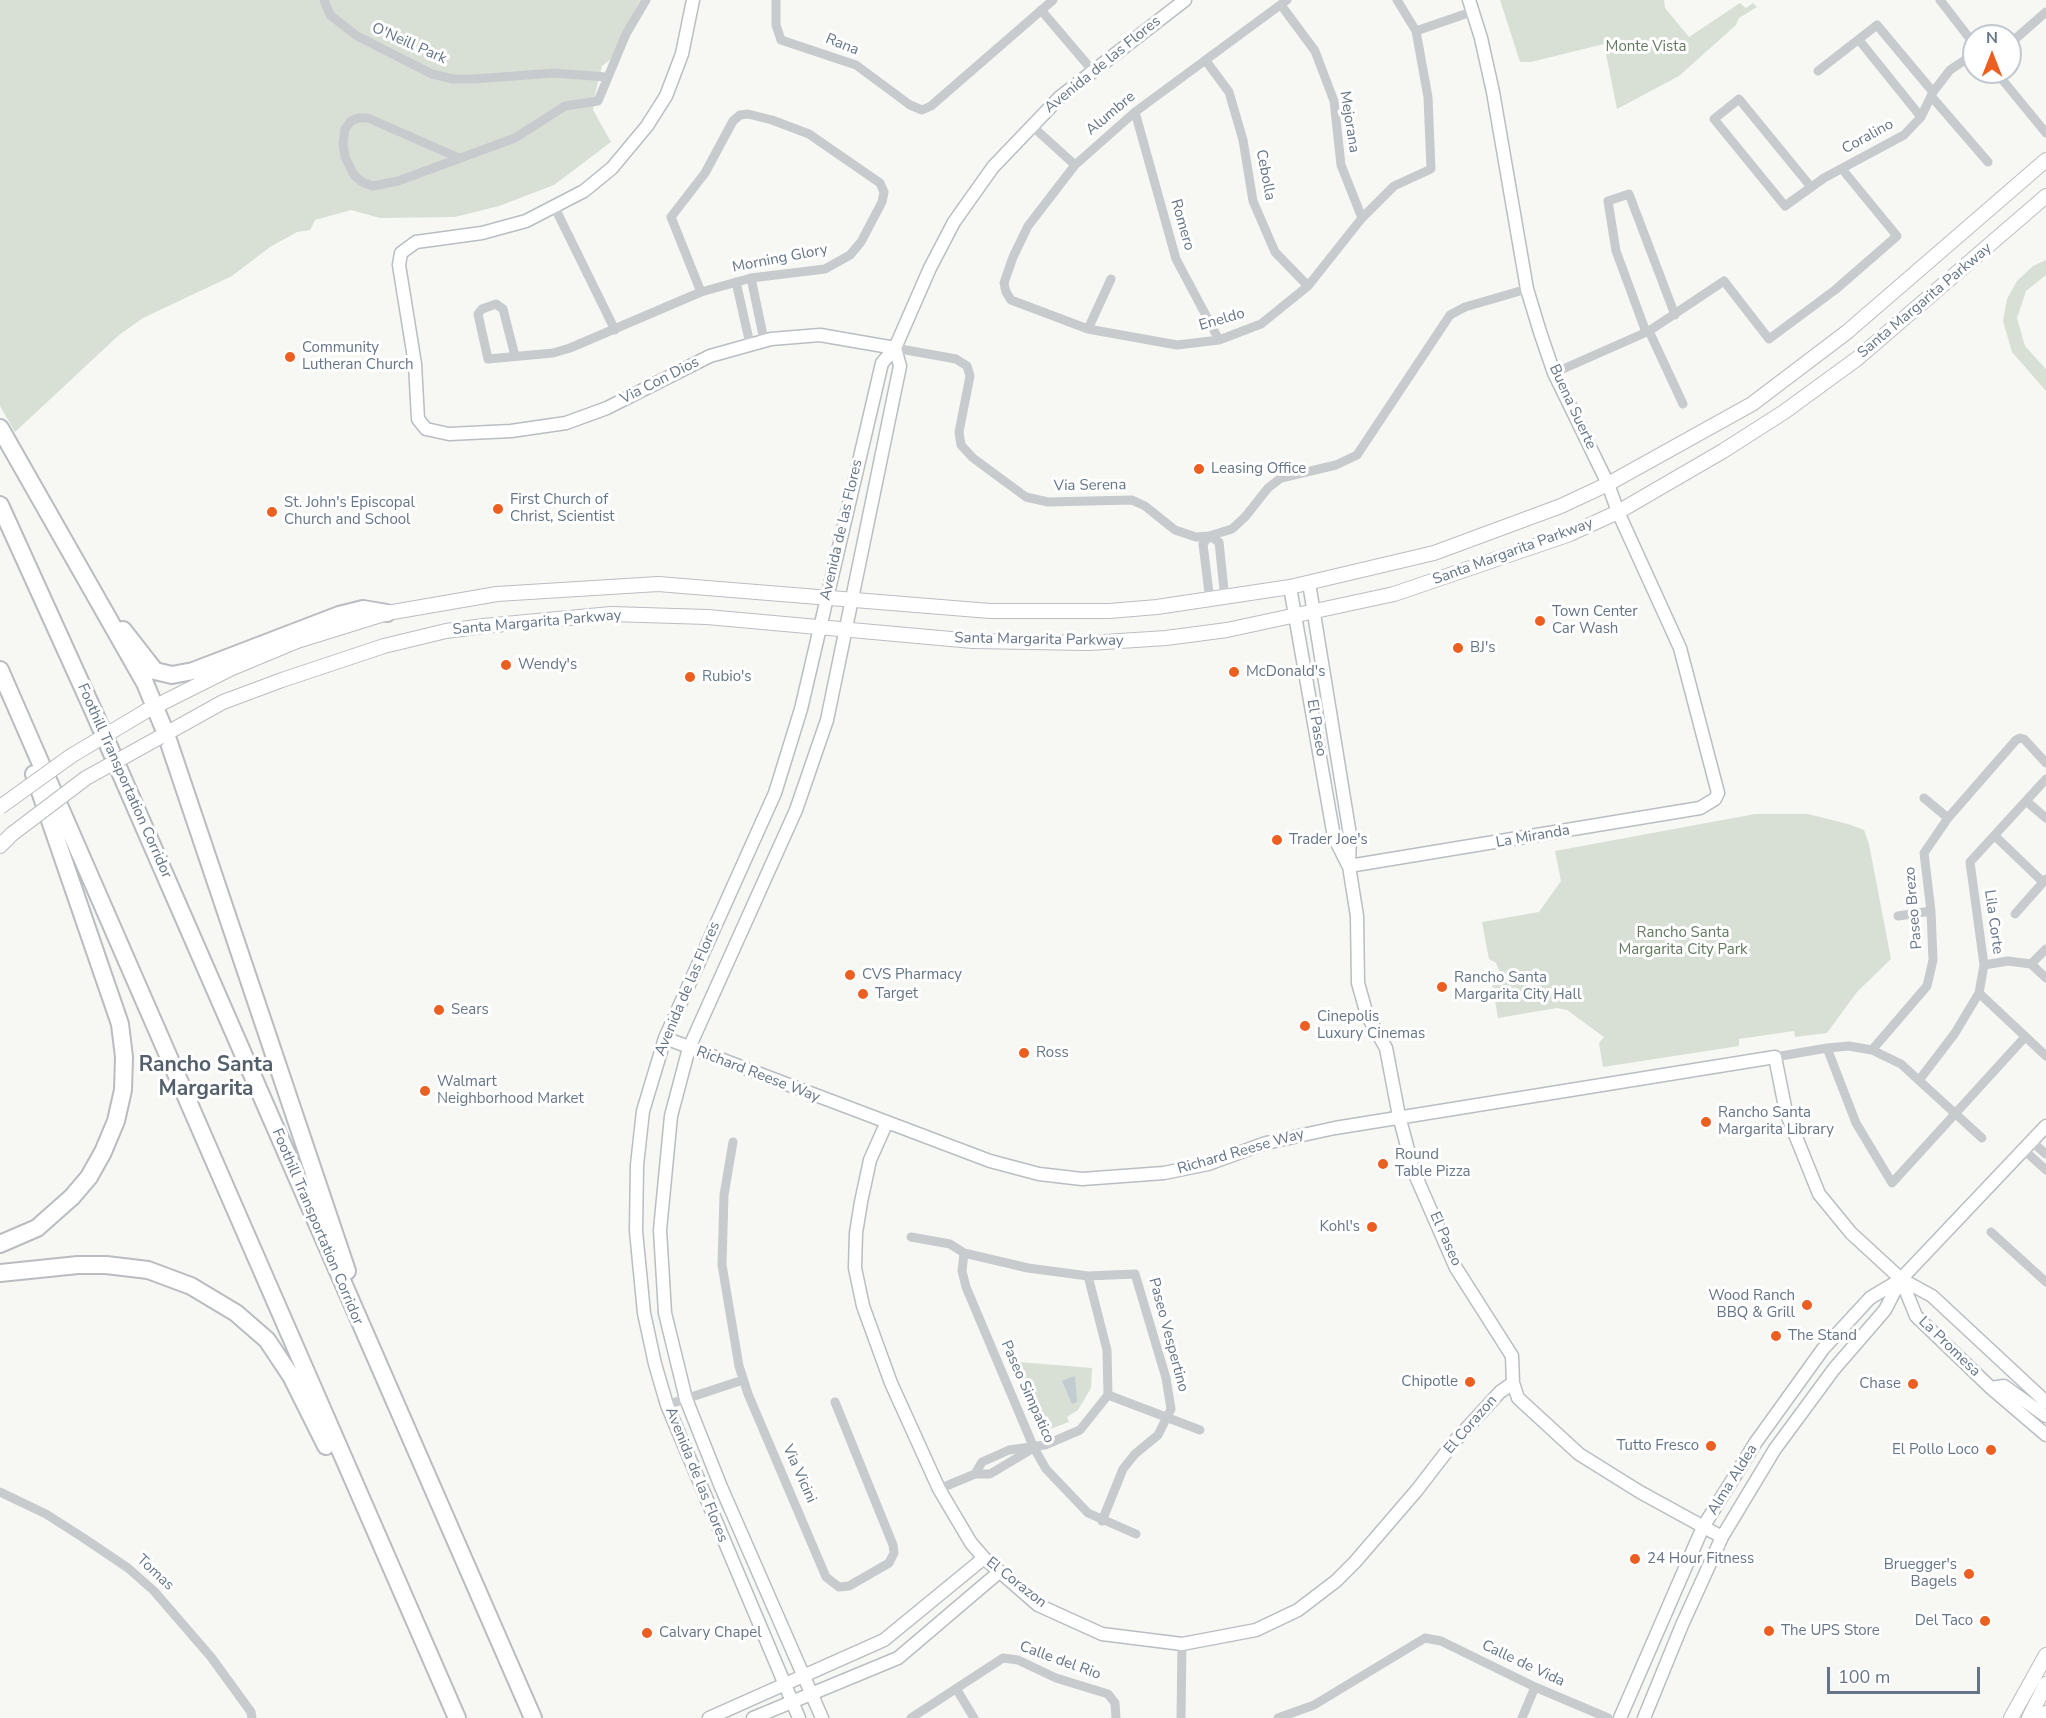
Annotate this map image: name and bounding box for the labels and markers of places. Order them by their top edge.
place label: Community Lutheran Church [302,339,414,374]
marker: Community Lutheran Church [283,350,297,364]
place label: Leasing Office [1211,460,1306,478]
marker: Leasing Office [1192,462,1206,476]
place label: First Church of Christ, Scientist [510,491,615,526]
place label: St. John's Episcopal Church and School [284,494,415,529]
marker: First Church of Christ, Scientist [491,502,505,516]
marker: St. John's Episcopal Church and School [265,505,279,519]
place label: Town Center Car Wash [1552,603,1638,638]
marker: Town Center Car Wash [1533,614,1547,628]
place label: BJ's [1470,639,1495,657]
marker: BJ's [1451,641,1465,655]
place label: Wendy's [518,656,577,674]
marker: Wendy's [499,658,513,672]
place label: McDonald's [1246,663,1325,681]
marker: McDonald's [1227,665,1241,679]
place label: Rubio's [702,668,752,686]
marker: Rubio's [683,670,697,684]
place label: Trader Joe's [1289,831,1368,849]
marker: Trader Joe's [1270,833,1284,847]
place label: CVS Pharmacy [862,966,962,984]
marker: CVS Pharmacy [843,968,857,982]
place label: Rancho Santa Margarita City Hall [1454,969,1581,1004]
marker: Rancho Santa Margarita City Hall [1435,980,1449,994]
place label: Target [875,985,918,1003]
marker: Target [856,987,870,1001]
place label: Sears [451,1001,489,1019]
marker: Sears [432,1003,446,1017]
place label: Cinepolis Luxury Cinemas [1317,1008,1425,1043]
marker: Cinepolis Luxury Cinemas [1298,1019,1312,1033]
place label: Ross [1036,1044,1069,1062]
marker: Ross [1017,1046,1031,1060]
place label: Walmart Neighborhood Market [437,1073,584,1108]
marker: Walmart Neighborhood Market [418,1084,432,1098]
place label: Rancho Santa Margarita Library [1718,1104,1834,1139]
marker: Rancho Santa Margarita Library [1699,1115,1713,1129]
place label: Round Table Pizza [1395,1146,1471,1181]
marker: Round Table Pizza [1376,1157,1390,1171]
place label: Kohl's [1320,1218,1360,1236]
marker: Kohl's [1365,1220,1379,1234]
place label: Wood Ranch BBQ & Grill [1708,1287,1795,1322]
marker: Wood Ranch BBQ & Grill [1800,1298,1814,1312]
place label: The Stand [1788,1327,1857,1345]
marker: The Stand [1769,1329,1783,1343]
place label: Chipotle [1401,1373,1458,1391]
marker: Chipotle [1463,1375,1477,1389]
place label: Chase [1859,1375,1901,1393]
marker: Chase [1906,1377,1920,1391]
place label: Tutto Fresco [1617,1437,1699,1455]
marker: Tutto Fresco [1704,1439,1718,1453]
place label: El Pollo Loco [1892,1441,1979,1459]
marker: El Pollo Loco [1984,1443,1998,1457]
place label: 24 Hour Fitness [1647,1550,1754,1568]
marker: 24 Hour Fitness [1628,1552,1642,1566]
place label: Bruegger's Bagels [1884,1556,1957,1591]
marker: Bruegger's Bagels [1962,1567,1976,1581]
place label: Del Taco [1915,1612,1973,1630]
marker: Del Taco [1978,1614,1992,1628]
place label: The UPS Store [1781,1622,1880,1640]
place label: Calvary Chapel [659,1624,762,1642]
marker: The UPS Store [1762,1624,1776,1638]
marker: Calvary Chapel [640,1626,654,1640]

